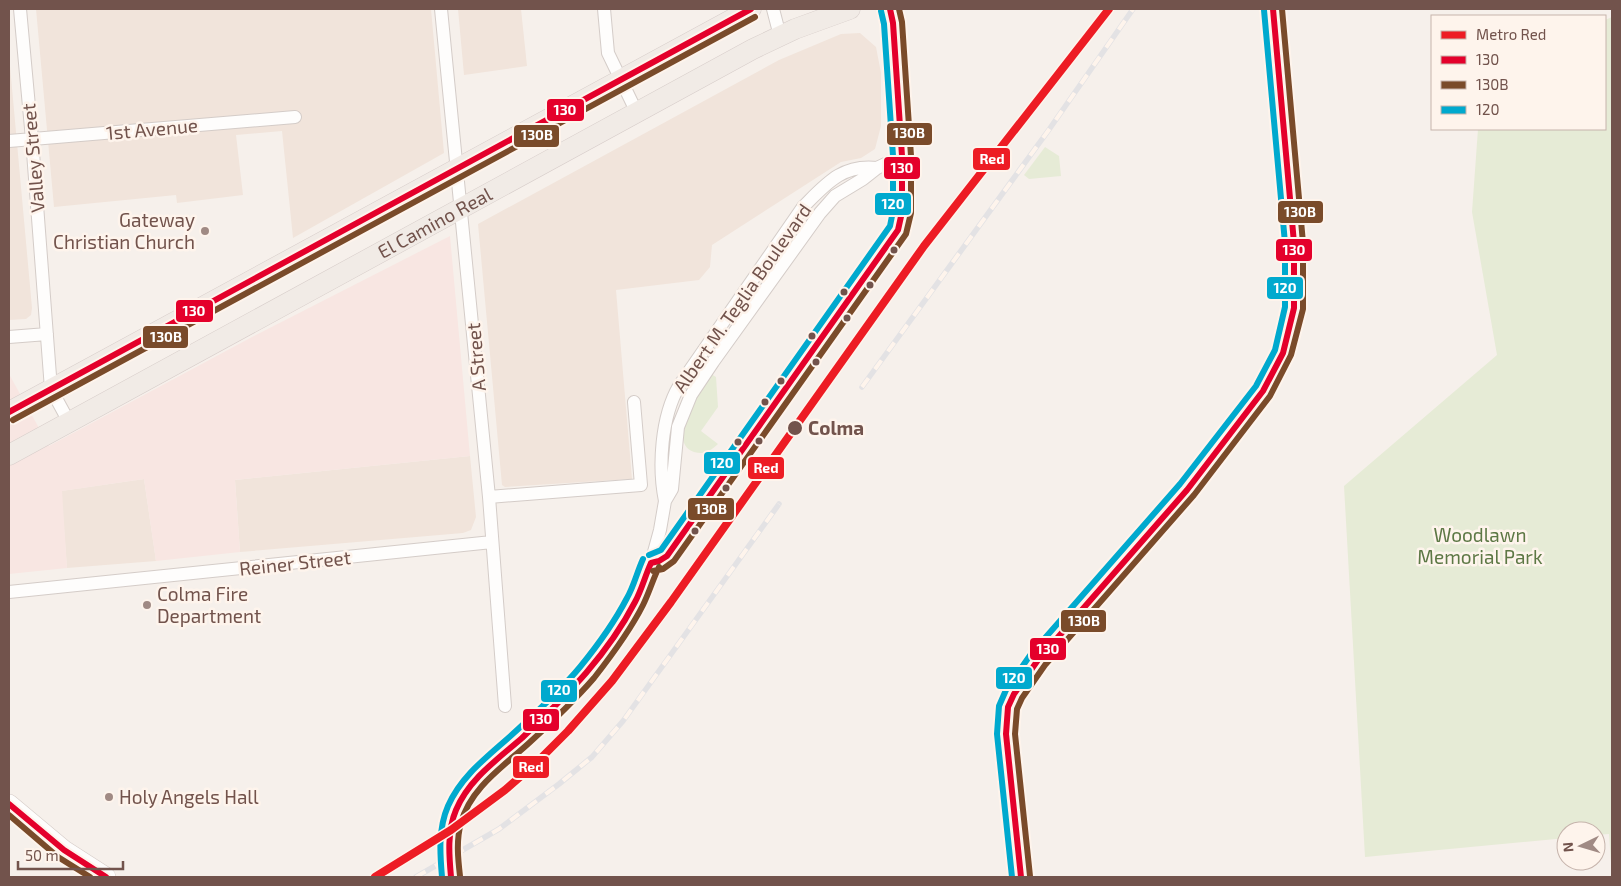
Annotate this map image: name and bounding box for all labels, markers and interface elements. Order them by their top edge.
legend [1431,15,1606,130]
text: Metro Red [1476,25,1546,43]
text: 130 [1476,50,1499,68]
text: 130B [1476,75,1509,93]
line badge: 130 [546,98,585,122]
text: 120 [1476,100,1499,118]
text: 130 [554,101,577,118]
street label: Valley Street [16,102,49,214]
street label: 1st Avenue [105,113,199,144]
line badge: 130B [886,122,933,146]
line badge: 130B [513,124,560,148]
text: 130B [893,124,925,141]
text: 130B [521,126,553,143]
line badge: Red [972,147,1011,171]
text: Red [979,150,1005,167]
line badge: 130 [883,156,921,180]
text: 130 [891,159,914,176]
street label: El Camino Real [373,182,496,263]
line badge: 120 [874,192,912,216]
text: 120 [881,195,905,212]
street label: Albert M. Teglia Boulevard [668,199,816,396]
line badge: 130B [1277,200,1324,224]
text: 130B [1284,203,1316,220]
place label: Gateway Christian Church [53,208,195,253]
marker: Gateway Christian Church [199,225,211,237]
line badge: 130 [1275,238,1313,262]
text: 130 [1283,241,1306,258]
unlabelled marker [889,245,899,255]
line badge: 120 [1266,276,1304,300]
text: 120 [1273,279,1297,296]
unlabelled marker [865,280,875,290]
unlabelled marker [839,287,849,297]
line badge: 130 [175,299,214,323]
text: 130 [183,302,206,319]
unlabelled marker [842,313,852,323]
street label: A Street [461,322,490,392]
line badge: 130B [142,325,189,349]
text: 130B [150,328,182,345]
unlabelled marker [807,331,817,341]
unlabelled marker [811,357,821,367]
unlabelled marker [776,376,786,386]
unlabelled marker [760,397,770,407]
place label: Colma [808,416,864,439]
marker: Colma [786,419,804,437]
unlabelled marker [754,436,764,446]
unlabelled marker [733,437,743,447]
line badge: 120 [703,451,741,475]
text: 120 [710,454,734,471]
line badge: Red [747,456,785,480]
text: Red [753,459,779,476]
unlabelled marker [721,483,731,493]
line badge: 130B [687,497,735,521]
text: 130B [695,500,727,517]
park label: Woodlawn Memorial Park [1417,523,1543,568]
unlabelled marker [690,526,700,536]
street label: Reiner Street [238,545,352,580]
place label: Colma Fire Department [157,582,261,627]
marker: Colma Fire Department [141,599,153,611]
line badge: 130B [1060,609,1107,633]
text: 130B [1068,612,1100,629]
line badge: 130 [1029,637,1067,661]
text: 130 [1037,640,1060,657]
line badge: 120 [995,666,1033,690]
text: 120 [1002,669,1026,686]
line badge: 120 [540,679,578,703]
text: 120 [547,681,571,698]
line badge: 130 [522,708,560,732]
text: 130 [530,710,553,727]
line badge: Red [512,755,550,779]
text: Red [518,758,544,775]
place label: Holy Angels Hall [119,785,259,808]
marker: Holy Angels Hall [103,791,115,803]
north arrow [1556,821,1606,871]
scale bar [18,838,122,870]
text: N [1559,841,1576,853]
text: 50 m [25,846,59,864]

